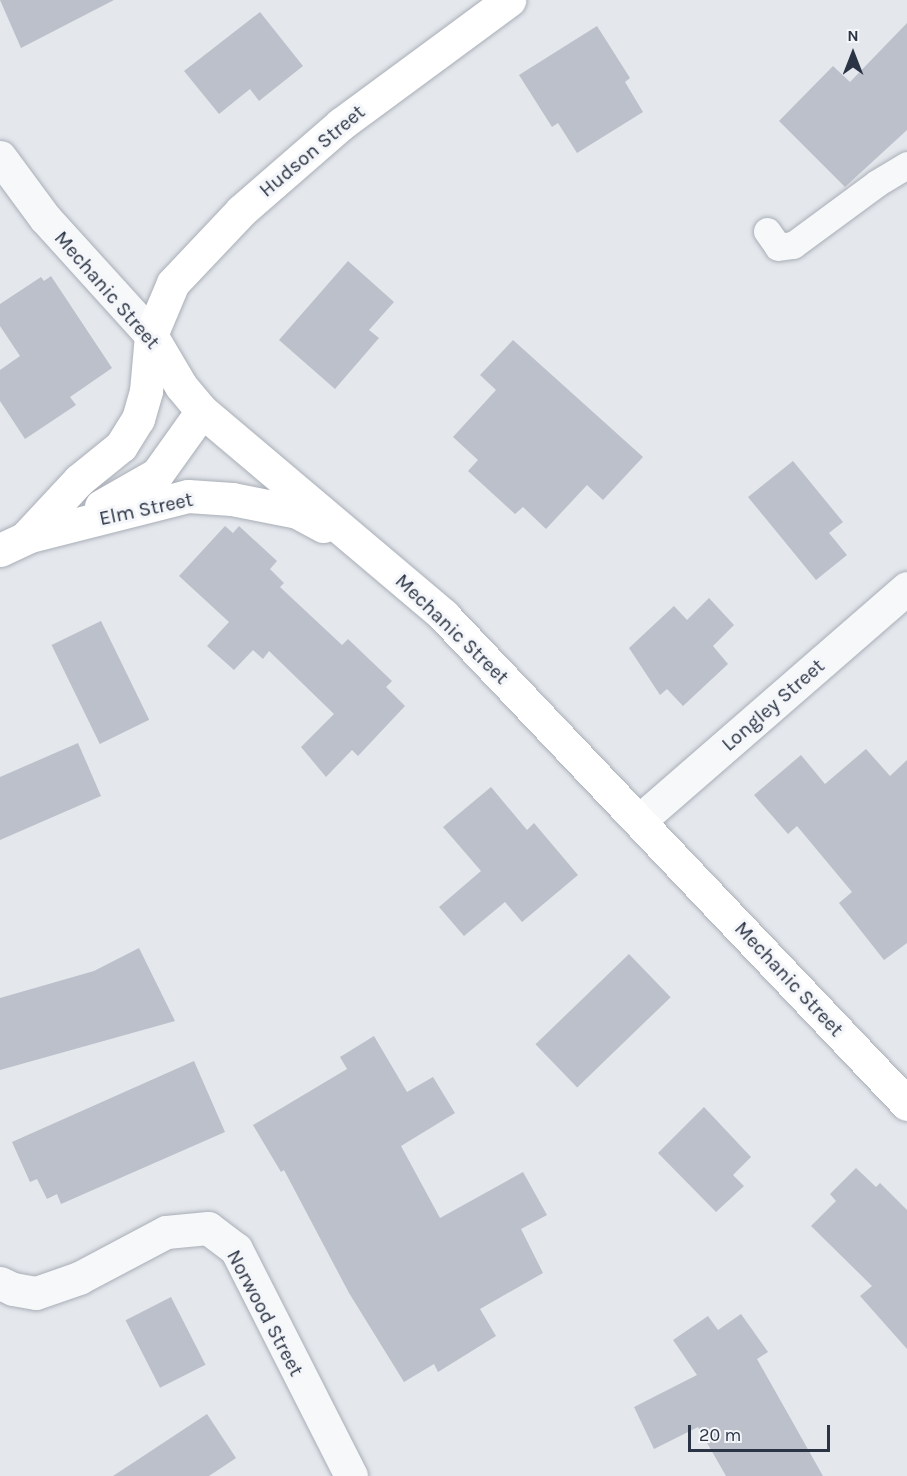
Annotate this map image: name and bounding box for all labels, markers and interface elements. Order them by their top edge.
north arrow [823,24,883,84]
text: N [847,26,859,45]
street label: Hudson Street [254,100,370,202]
street label: Mechanic Street [49,226,165,354]
street label: Elm Street [97,487,195,531]
street label: Mechanic Street [390,569,514,689]
street label: Longley Street [717,654,829,756]
street label: Mechanic Street [730,916,848,1042]
street label: Norwood Street [222,1246,308,1380]
scale bar [691,1413,834,1451]
text: 20 m [699,1424,741,1446]

